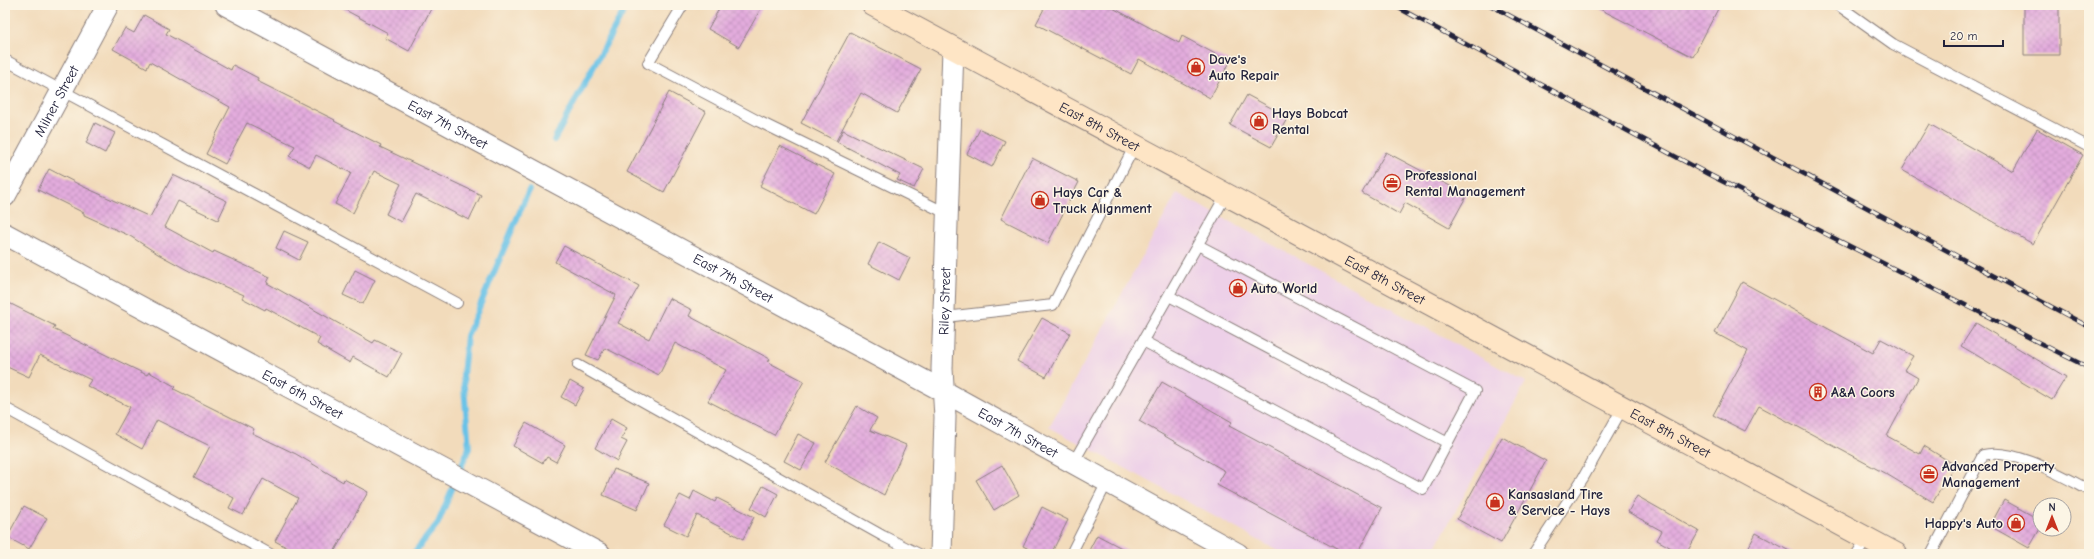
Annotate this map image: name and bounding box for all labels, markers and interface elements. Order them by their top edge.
scale bar [1944,22,2003,48]
text: 20 m [1950,29,1978,43]
place label: Dave's Auto Repair [1209,51,1279,84]
shop icon: Dave's Auto Repair [1186,57,1206,77]
street label: Milner Street [31,62,83,140]
street label: East 7th Street [405,97,491,154]
street label: East 8th Street [1056,98,1143,156]
place label: Hays Bobcat Rental [1272,105,1348,138]
shop icon: Hays Bobcat Rental [1249,111,1269,131]
place label: Professional Rental Management [1405,167,1526,200]
office icon: Professional Rental Management [1382,173,1402,193]
place label: Hays Car & Truck Alignment [1053,184,1152,217]
shop icon: Hays Car & Truck Alignment [1030,190,1050,210]
street label: East 7th Street [690,250,777,307]
street label: East 8th Street [1342,252,1429,309]
street label: Riley Street [935,266,955,335]
shop icon: Auto World [1228,278,1248,298]
place label: Auto World [1251,280,1317,297]
street label: East 6th Street [259,366,347,424]
building icon: A&A Coors [1808,382,1828,402]
place label: A&A Coors [1831,384,1895,401]
street label: East 7th Street [975,404,1061,462]
street label: East 8th Street [1627,405,1714,462]
place label: Advanced Property Management [1942,458,2055,491]
office icon: Advanced Property Management [1919,464,1939,484]
place label: Kansasland Tire & Service - Hays [1508,486,1610,519]
shop icon: Kansasland Tire & Service - Hays [1485,492,1505,512]
north arrow [2032,497,2072,537]
text: N [2048,501,2056,514]
shop icon: Happy's Auto [2006,513,2026,533]
place label: Happy's Auto [1925,515,2003,532]

